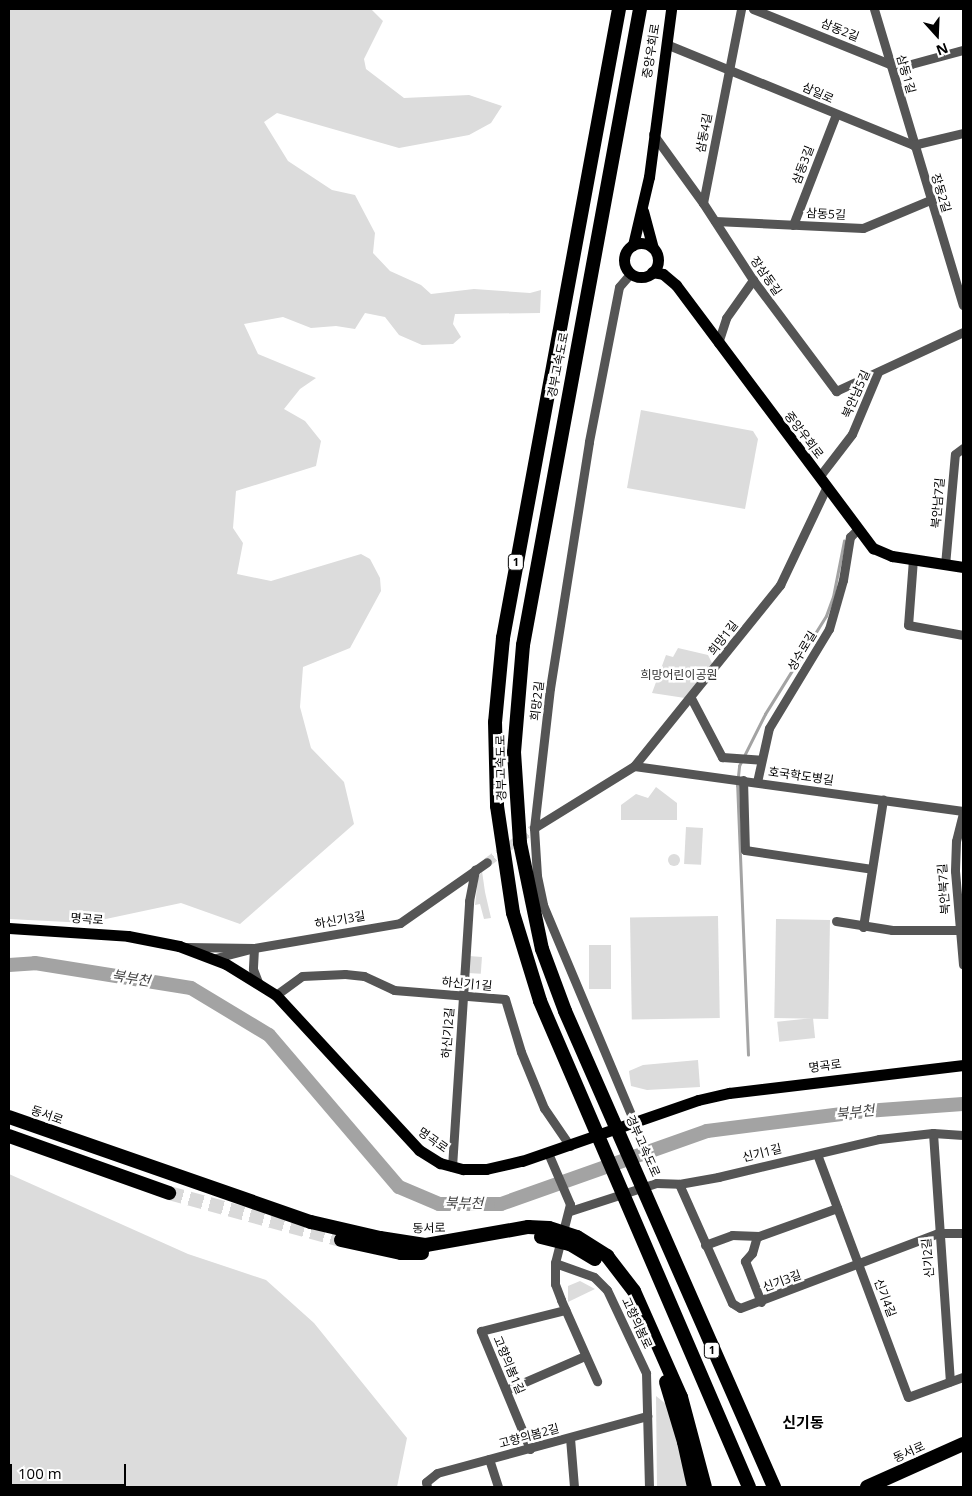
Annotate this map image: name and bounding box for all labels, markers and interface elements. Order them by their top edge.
north arrow [912,10,962,60]
street label: 삼동2길 [819,16,861,44]
street label: 중앙우회로 [640,23,662,79]
text: N [934,39,951,60]
street label: 삼동1길 [894,53,918,95]
street label: 삼일로 [800,80,836,106]
street label: 삼동4길 [693,112,715,154]
street label: 삼동3길 [789,144,817,186]
street label: 장동2길 [928,172,954,214]
street label: 삼동5길 [806,206,846,222]
street label: 장삼동길 [747,254,785,298]
street label: 경부고속도로 [545,331,571,399]
street label: 북안남5길 [839,368,873,420]
street label: 중앙우회로 [782,409,826,461]
street label: 북안남7길 [929,477,947,529]
road number: 1 [507,554,525,570]
street label: 희망1길 [705,618,741,658]
street label: 성수로길 [784,628,820,674]
park label: 희망어린이공원 [640,668,718,682]
street label: 희망2길 [527,680,547,722]
street label: 경부고속도로 [493,735,509,801]
street label: 호국학도병길 [767,764,835,788]
street label: 북안북7길 [935,863,953,915]
street label: 하신기3길 [314,908,366,932]
street label: 명곡로 [70,911,104,927]
water label: 북부천 [111,967,151,989]
street label: 하신기1길 [441,975,493,993]
street label: 하신기2길 [439,1007,457,1059]
street label: 명곡로 [808,1057,842,1075]
water label: 북부천 [835,1102,875,1122]
street label: 동서로 [29,1103,65,1127]
street label: 경부고속도로 [623,1113,663,1179]
street label: 명곡로 [415,1125,451,1155]
street label: 신기1길 [741,1141,783,1165]
water label: 북부천 [445,1194,483,1212]
street label: 동서로 [412,1221,446,1235]
street label: 신기2길 [919,1237,937,1279]
street label: 신기3길 [761,1267,803,1295]
street label: 신기4길 [871,1277,899,1319]
street label: 고향의봄로 [619,1295,655,1351]
street label: 고향의봄1길 [490,1334,528,1396]
road number: 1 [703,1342,721,1358]
district label: 신기동 [782,1414,824,1432]
street label: 고향의봄2길 [497,1421,561,1451]
street label: 동서로 [891,1439,927,1465]
scale bar [12,1454,129,1486]
text: 100 m [18,1463,62,1483]

